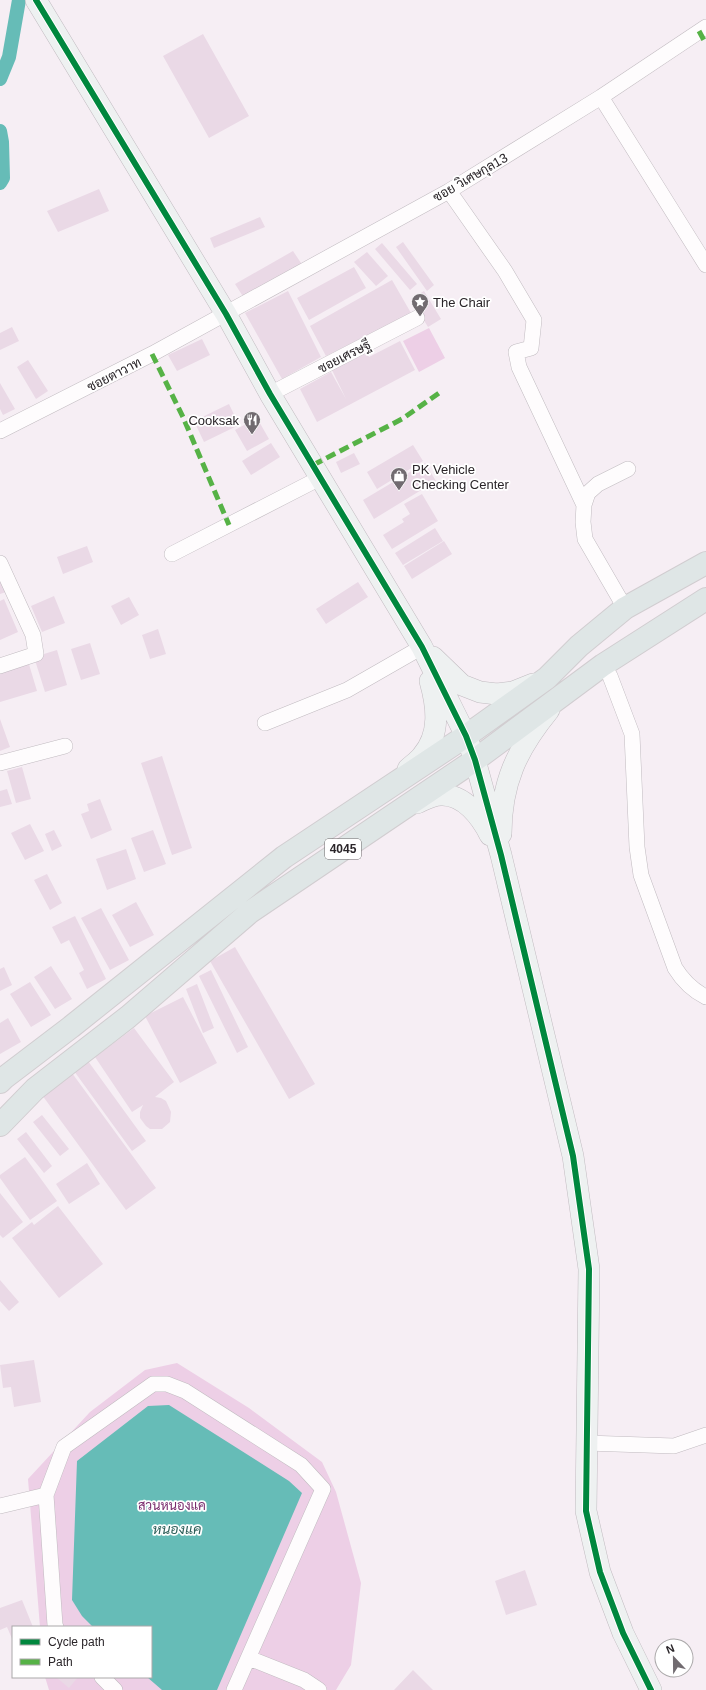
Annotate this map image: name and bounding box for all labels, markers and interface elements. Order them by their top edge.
street label: ซอย วิเศษกุล13 [430,149,511,207]
place icon: The Chair [410,292,430,317]
place label: The Chair [433,295,491,310]
street label: ซอยเศรษฐี [315,335,373,377]
street label: ซอยตาวาท [85,354,144,394]
restaurant icon: Cooksak [242,410,262,435]
place label: Cooksak [188,413,240,428]
place label: PK Vehicle Checking Center [412,462,509,492]
shop icon: PK Vehicle Checking Center [389,466,409,491]
road number: 4045 [325,839,361,859]
park label: สวนหนองแค [138,1498,206,1513]
water label: หนองแค [153,1521,201,1537]
legend [12,1626,152,1678]
text: Cycle path [48,1635,105,1649]
north arrow [654,1638,694,1678]
text: N [664,1642,676,1656]
text: Path [48,1655,73,1669]

